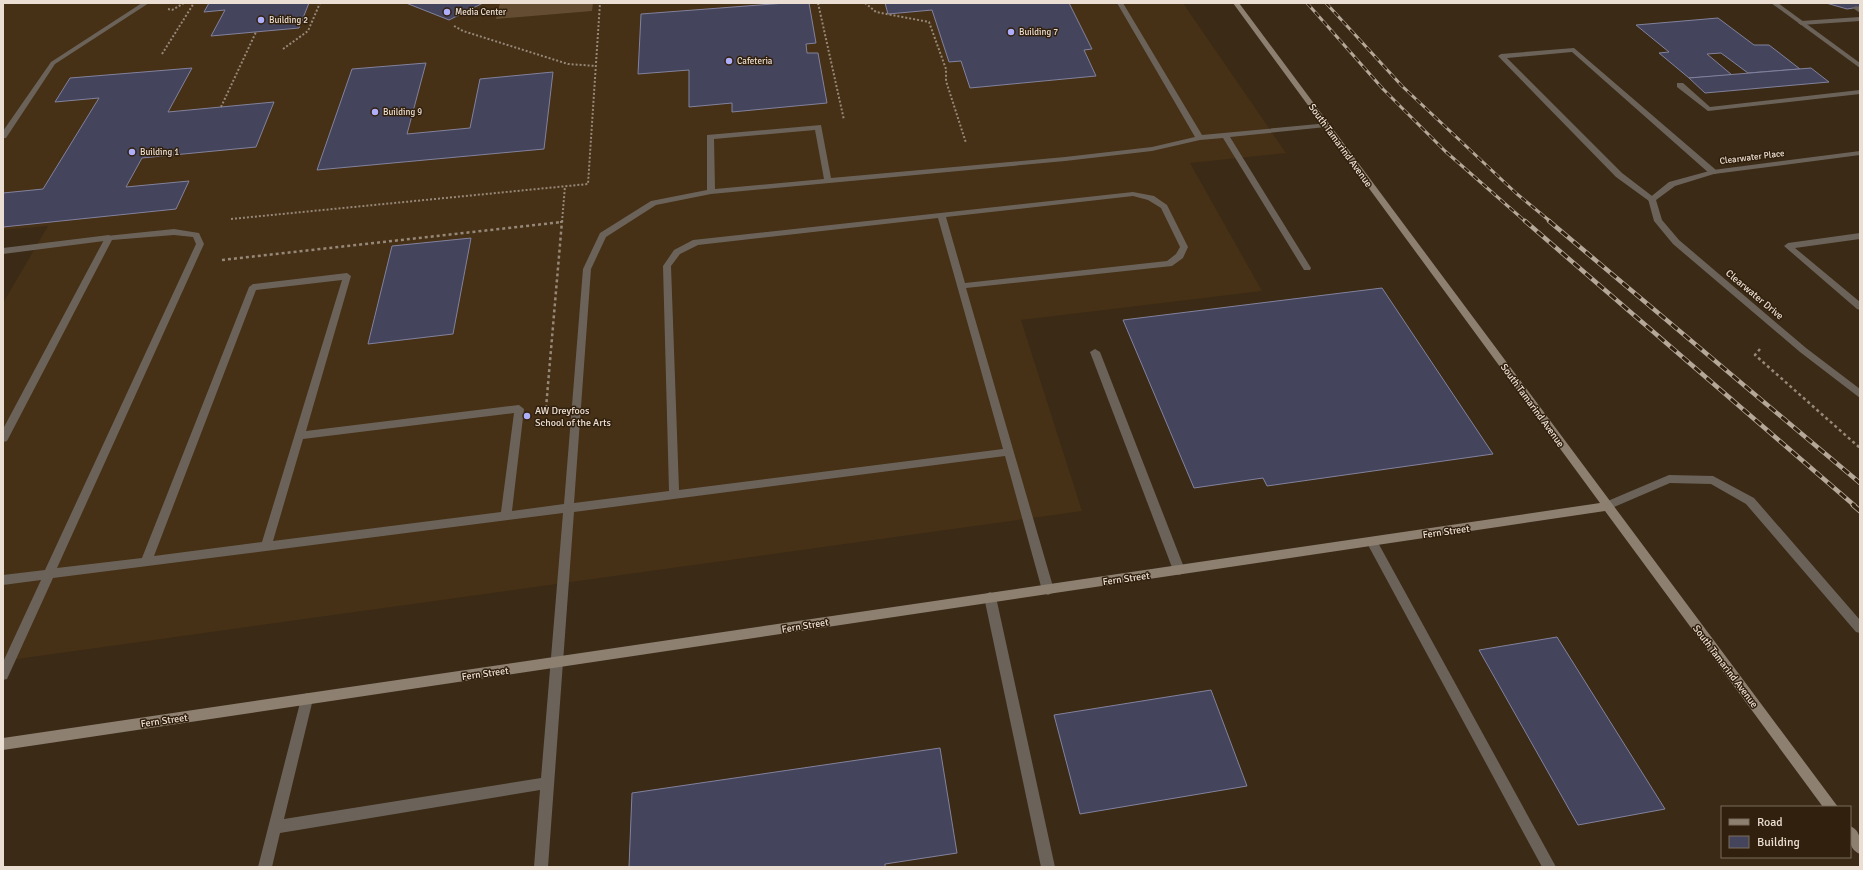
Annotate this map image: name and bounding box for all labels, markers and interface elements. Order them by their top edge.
marker: Media Center [442,7,452,17]
place label: Media Center [455,7,507,18]
marker: Building 2 [256,15,266,25]
place label: Building 2 [269,15,308,26]
marker: Building 7 [1006,27,1016,37]
place label: Building 7 [1019,27,1058,38]
marker: Cafeteria [724,56,734,66]
place label: Cafeteria [737,56,773,67]
street label: South Tamarind Avenue [1306,101,1375,190]
marker: Building 9 [370,107,380,117]
place label: Building 9 [383,107,422,118]
marker: Building 1 [127,147,137,157]
place label: Building 1 [140,147,179,158]
street label: Clearwater Place [1719,148,1786,167]
street label: Clearwater Drive [1723,267,1786,322]
street label: South Tamarind Avenue [1498,361,1567,450]
place label: AW Dreyfoos School of the Arts [535,405,612,429]
marker: AW Dreyfoos School of the Arts [522,411,532,421]
street label: Fern Street [1422,523,1471,541]
street label: Fern Street [1102,570,1151,588]
street label: Fern Street [781,616,830,636]
street label: South Tamarind Avenue [1690,623,1760,710]
street label: Fern Street [461,665,510,683]
street label: Fern Street [140,712,189,730]
legend [1721,806,1851,858]
text: Road [1757,815,1783,830]
text: Building [1757,835,1800,850]

